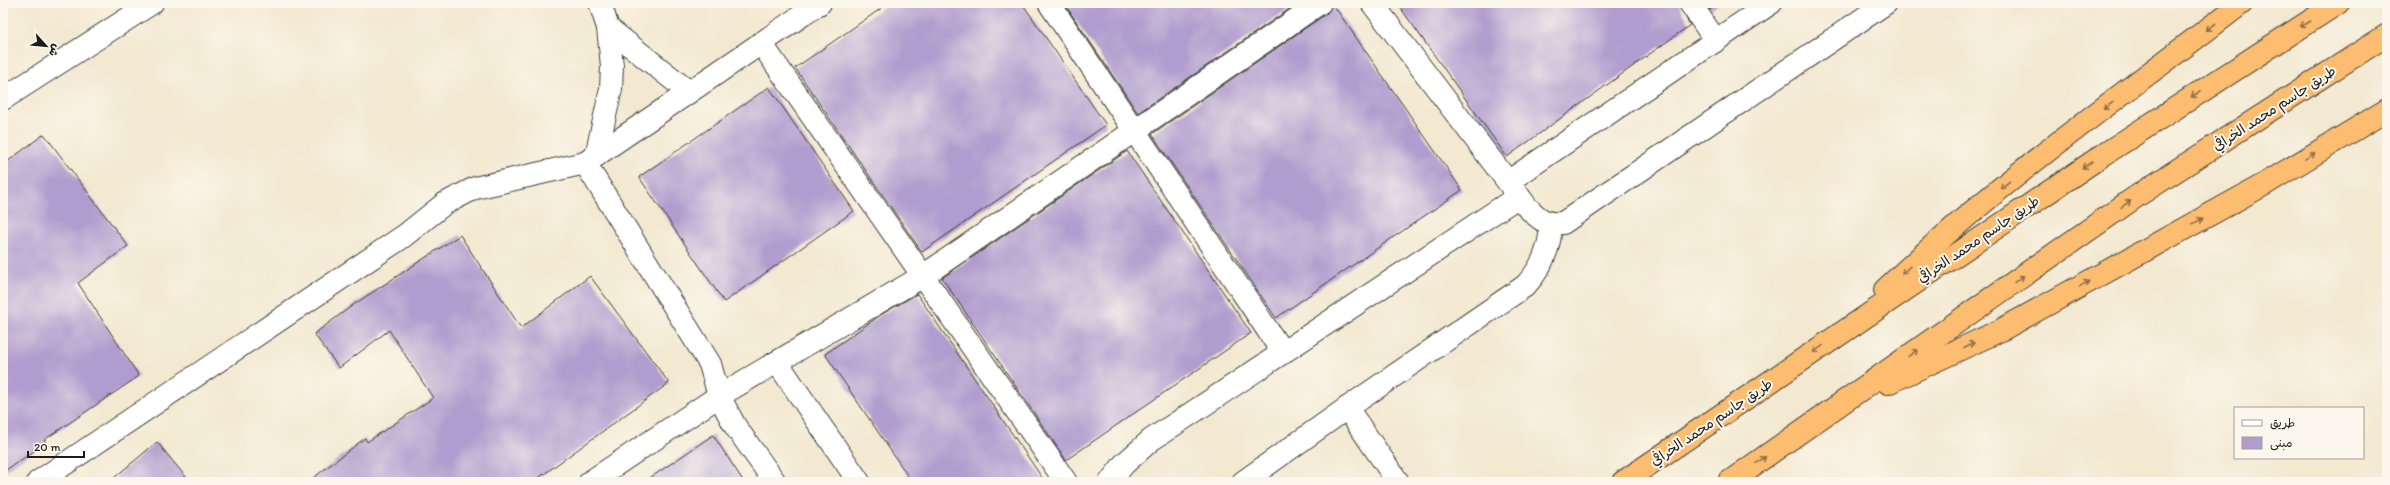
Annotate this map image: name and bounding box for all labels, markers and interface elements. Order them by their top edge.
one-way arrow [2300,20,2311,28]
one-way arrow [2206,22,2217,31]
north arrow [26,26,66,66]
text: ش [46,42,63,59]
street label: طريق جاسم محمد الخرافي [2209,62,2340,156]
one-way arrow [2190,91,2202,99]
one-way arrow [2102,101,2113,110]
one-way arrow [2304,152,2316,160]
one-way arrow [2082,161,2093,169]
one-way arrow [1999,180,2010,189]
street label: طريق جاسم محمد الخرافي [1914,192,2044,288]
one-way arrow [2120,200,2131,208]
one-way arrow [2191,217,2203,224]
one-way arrow [1901,265,1911,274]
one-way arrow [2014,274,2025,283]
one-way arrow [2078,280,2090,287]
one-way arrow [1963,341,1975,348]
one-way arrow [1813,345,1824,353]
one-way arrow [1907,349,1918,357]
street label: طريق جاسم محمد الخرافي [1647,375,1777,471]
legend [2234,407,2364,459]
text: طريق [2270,416,2295,430]
scale bar [28,433,84,459]
text: مبنى [2270,436,2293,451]
text: 20 m [34,440,61,454]
one-way arrow [1755,456,1766,464]

